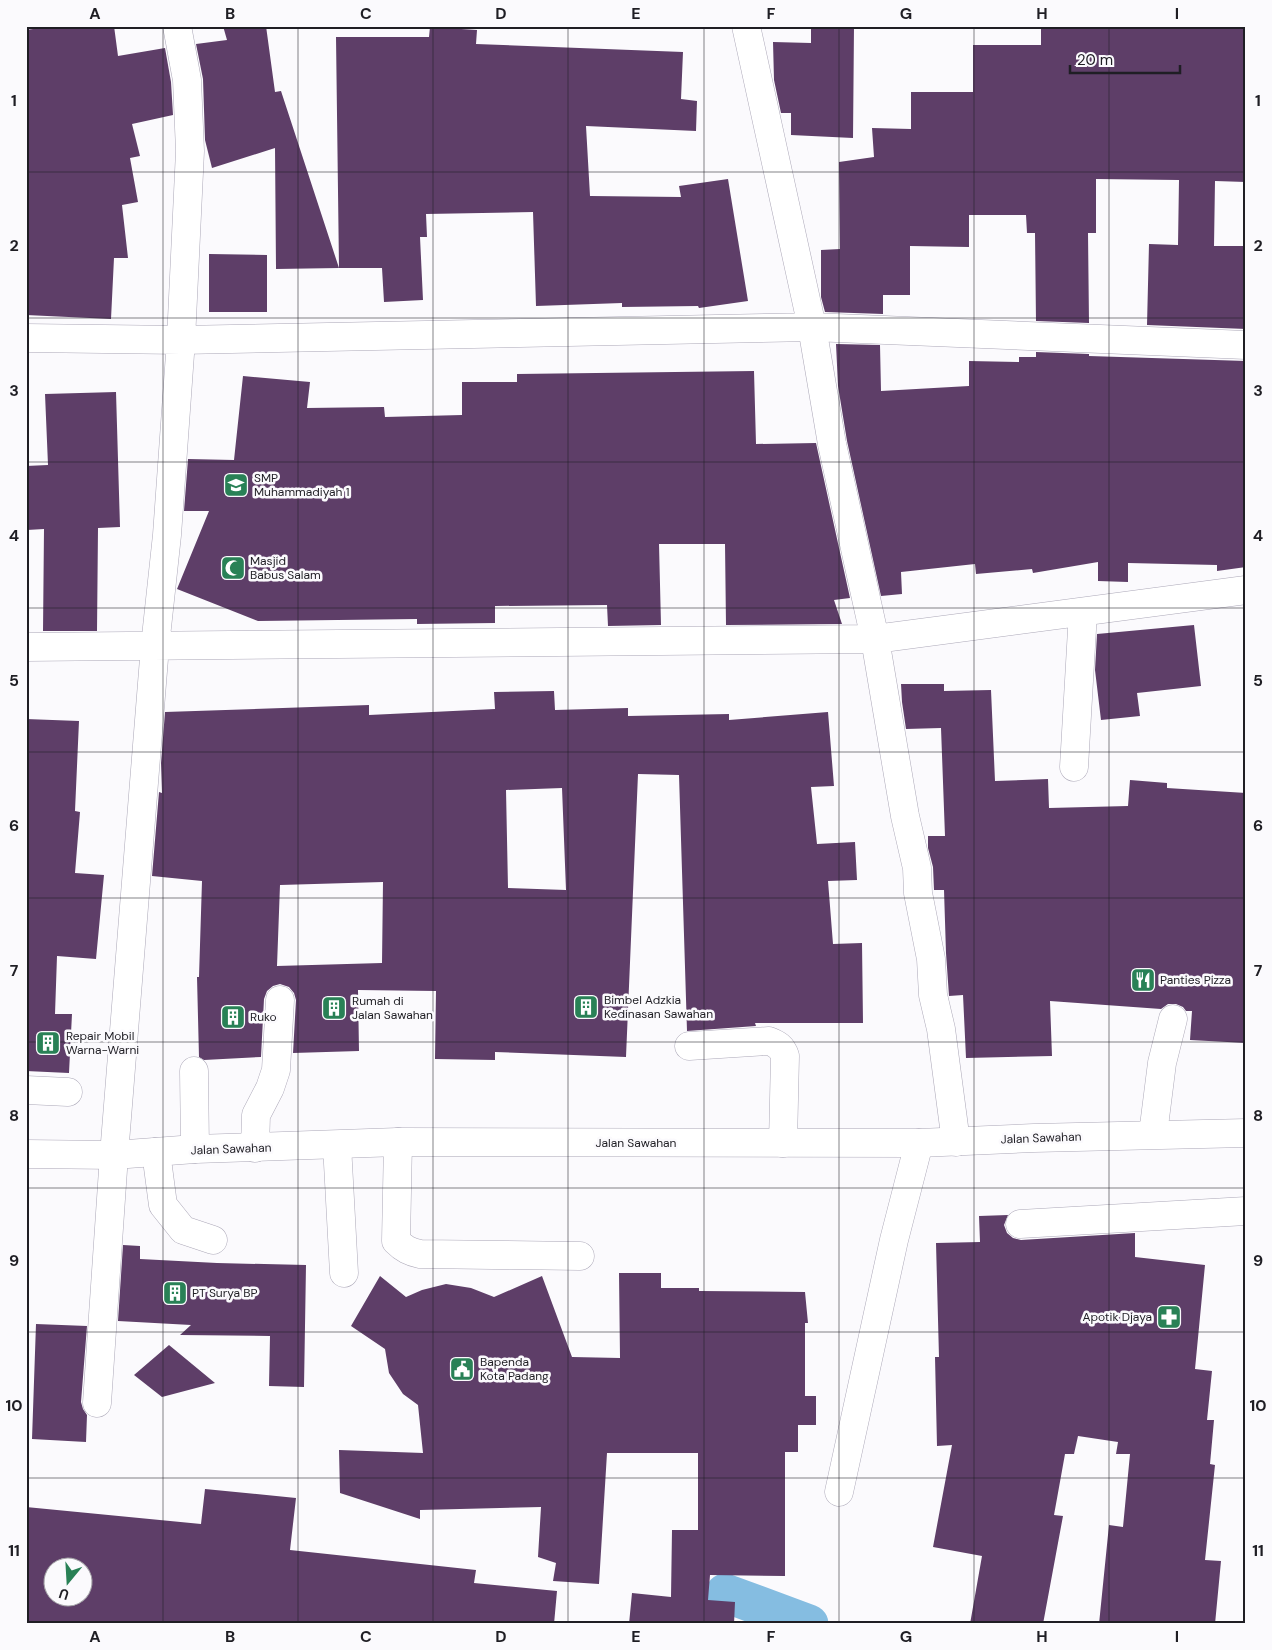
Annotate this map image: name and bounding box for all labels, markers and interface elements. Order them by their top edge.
text: A [89,3,101,24]
text: B [225,3,235,24]
text: C [360,3,372,24]
text: D [495,3,507,24]
text: E [631,3,641,24]
text: F [767,3,776,24]
text: G [900,3,912,24]
text: H [1036,3,1048,24]
text: I [1175,3,1179,24]
scale bar [1070,42,1180,74]
text: 20 m [1077,50,1113,70]
text: 1 [11,90,17,111]
text: 1 [1255,90,1261,111]
text: 2 [9,235,19,256]
text: 2 [1253,235,1263,256]
text: 3 [9,380,19,401]
text: 3 [1253,380,1263,401]
place label: SMP Muhammadiyah 1 [254,470,349,500]
school or university icon: SMP Muhammadiyah 1 [223,472,249,498]
text: 4 [9,525,19,546]
text: 4 [1253,525,1263,546]
place label: Masjid Babus Salam [250,553,321,583]
mosque icon: Masjid Babus Salam [220,555,246,581]
text: 5 [9,670,19,691]
text: 5 [1253,670,1263,691]
text: 6 [9,815,19,836]
text: 6 [1253,815,1263,836]
text: 7 [10,960,19,981]
text: 7 [1254,960,1263,981]
restaurant icon: Panties Pizza [1130,967,1156,993]
place label: Panties Pizza [1160,972,1231,988]
place label: Bimbel Adzkia Kedinasan Sawahan [604,992,713,1022]
place label: Rumah di Jalan Sawahan [352,993,433,1023]
building icon: Bimbel Adzkia Kedinasan Sawahan [573,994,599,1020]
building icon: Rumah di Jalan Sawahan [321,995,347,1021]
building icon: Ruko [220,1004,246,1030]
place label: Ruko [250,1009,277,1025]
place label: Repair Mobil Warna-Warni [66,1028,139,1058]
building icon: Repair Mobil Warna-Warni [35,1030,61,1056]
text: 8 [9,1105,19,1126]
text: 8 [1253,1105,1263,1126]
street label: Jalan Sawahan [1000,1129,1082,1147]
street label: Jalan Sawahan [596,1135,677,1151]
street label: Jalan Sawahan [190,1140,272,1158]
text: 9 [9,1250,19,1271]
text: 9 [1253,1250,1263,1271]
building icon: PT Surya BP [162,1280,188,1306]
place label: PT Surya BP [192,1285,257,1301]
pharmacy icon: Apotik Djaya [1156,1304,1182,1330]
place label: Apotik Djaya [1082,1309,1152,1325]
place label: Bapenda Kota Padang [480,1354,549,1384]
public building icon: Bapenda Kota Padang [449,1356,475,1382]
text: 10 [5,1395,23,1416]
text: 10 [1249,1395,1267,1416]
text: 11 [8,1540,20,1561]
text: 11 [1252,1540,1264,1561]
north arrow [42,1558,92,1608]
text: U [57,1584,71,1604]
text: A [89,1626,101,1647]
text: B [225,1626,235,1647]
text: C [360,1626,372,1647]
text: D [495,1626,507,1647]
text: E [631,1626,641,1647]
text: F [767,1626,776,1647]
text: G [900,1626,912,1647]
text: H [1036,1626,1048,1647]
text: I [1175,1626,1179,1647]

